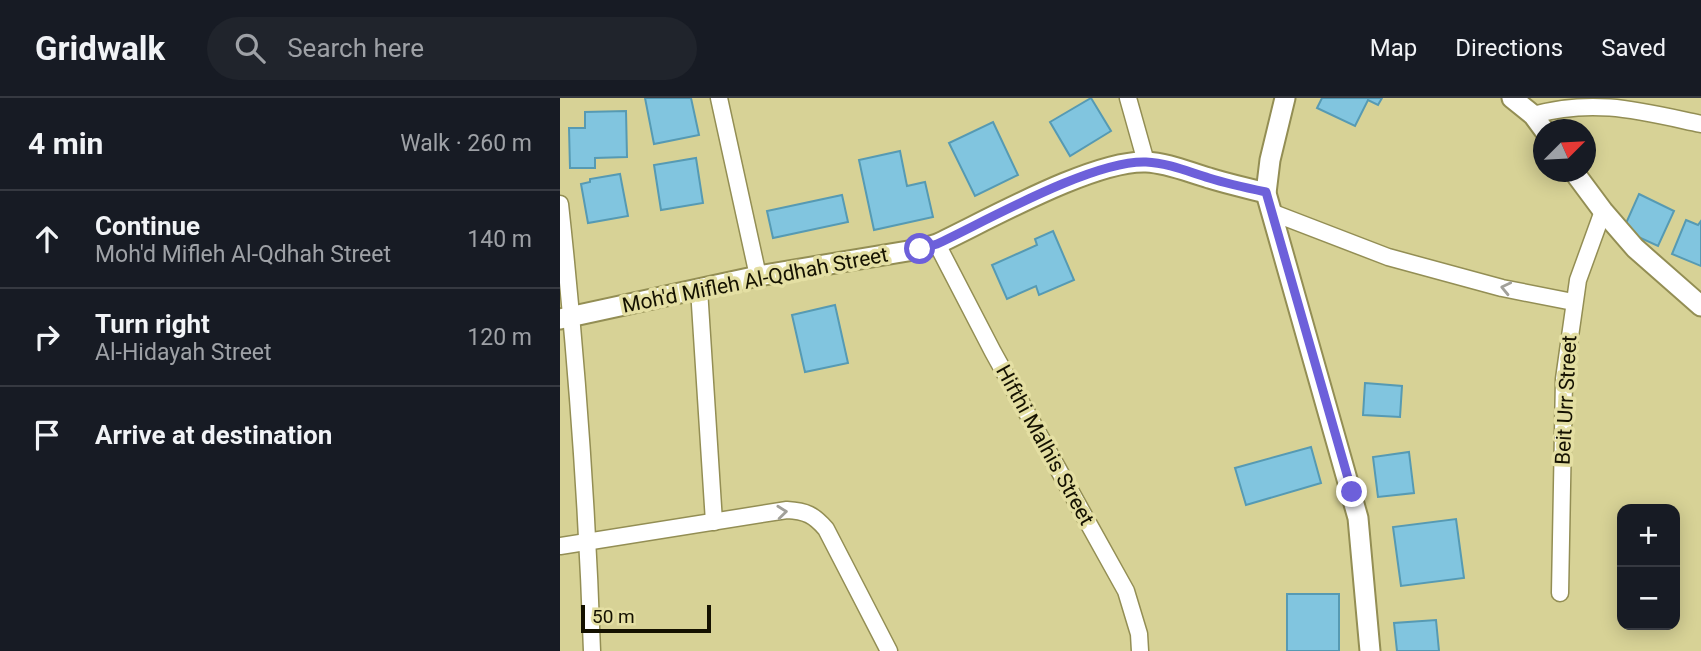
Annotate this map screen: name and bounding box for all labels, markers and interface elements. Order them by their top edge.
search box [207,17,697,80]
text: Gridwalk [35,29,165,68]
icon: search [231,29,269,67]
text: Search here [287,33,424,63]
text: Map [1370,34,1417,62]
text: Directions [1455,34,1563,62]
text: Saved [1601,34,1666,62]
north arrow [1533,119,1596,182]
text: 4 min [28,126,103,161]
text: Walk · 260 m [400,130,532,157]
text: Continue [95,211,200,241]
icon: ahead [28,220,66,258]
text: 140 m [467,226,532,253]
route start [904,233,935,264]
text: Moh'd Mifleh Al-Qdhah Street [95,241,391,268]
street label: Moh'd Mifleh Al-Qdhah Street [620,242,890,318]
one-way arrow [1500,282,1512,296]
text: Turn right [95,309,210,339]
icon: right [28,318,66,356]
text: 120 m [467,324,532,351]
street label: Beit Urr Street [1551,334,1581,465]
text: Al-Hidayah Street [95,339,272,366]
street label: Hifthi Malhis Street [991,361,1099,529]
icon: arrive [28,416,66,454]
text: Arrive at destination [95,420,332,450]
route end [1336,476,1367,507]
map controls [1617,504,1680,630]
button: + [1617,504,1680,567]
one-way arrow [776,505,787,520]
button: − [1617,567,1680,630]
scale bar [581,602,710,634]
text: 50 m [592,605,635,628]

